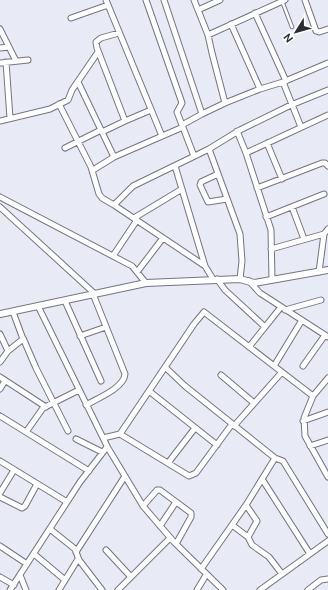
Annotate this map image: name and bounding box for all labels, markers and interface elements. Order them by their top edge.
north arrow [276,12,316,52]
text: N [281,31,295,45]

